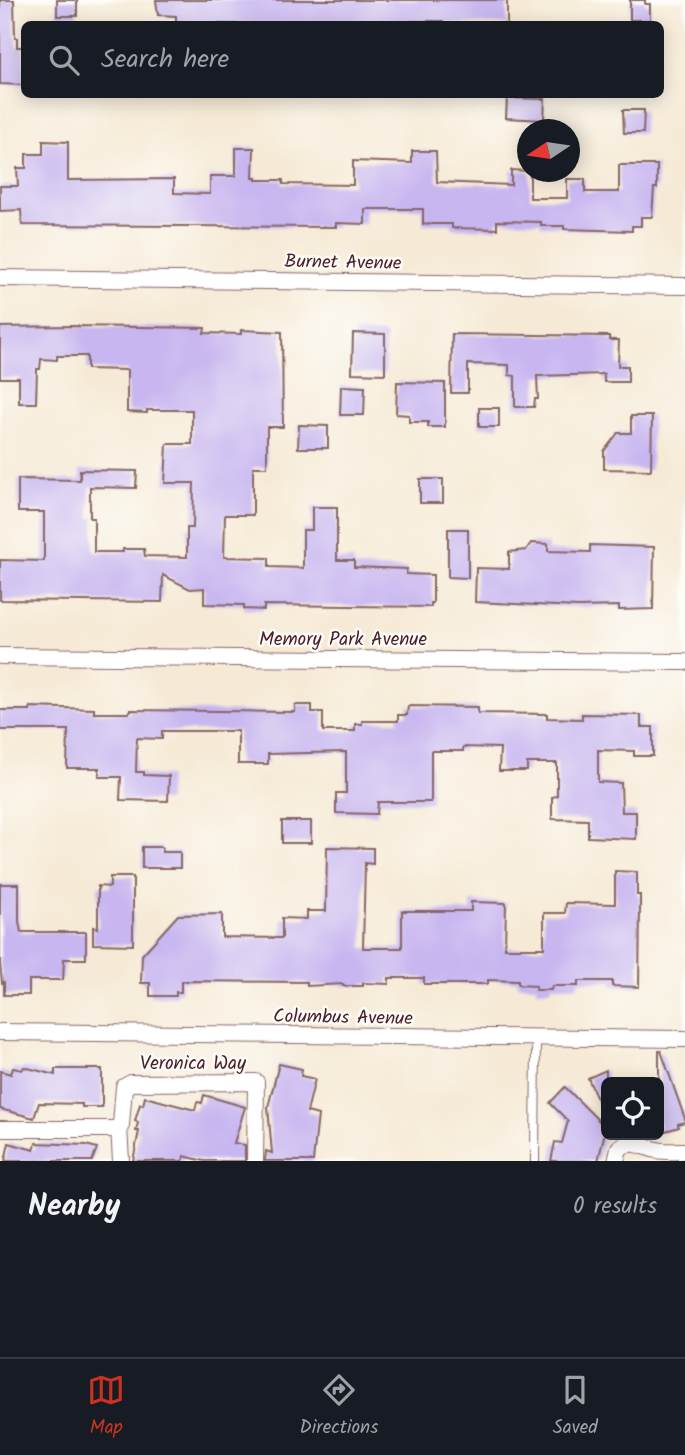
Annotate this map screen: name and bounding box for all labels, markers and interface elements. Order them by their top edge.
search box [21,21,664,98]
text: Search here [101,39,229,81]
icon: search [45,41,83,79]
north arrow [517,119,580,182]
street label: Burnet Avenue [284,247,402,279]
street label: Memory Park Avenue [259,625,427,655]
street label: Columbus Avenue [273,1002,413,1034]
street label: Veronica Way [140,1049,247,1079]
map controls [601,1077,664,1140]
button: locate [601,1077,664,1140]
text: Nearby [28,1183,120,1231]
text: 0 results [573,1189,657,1225]
tab: Map [87,1371,125,1443]
tab: Directions [300,1371,378,1443]
tab: Saved [553,1371,598,1443]

